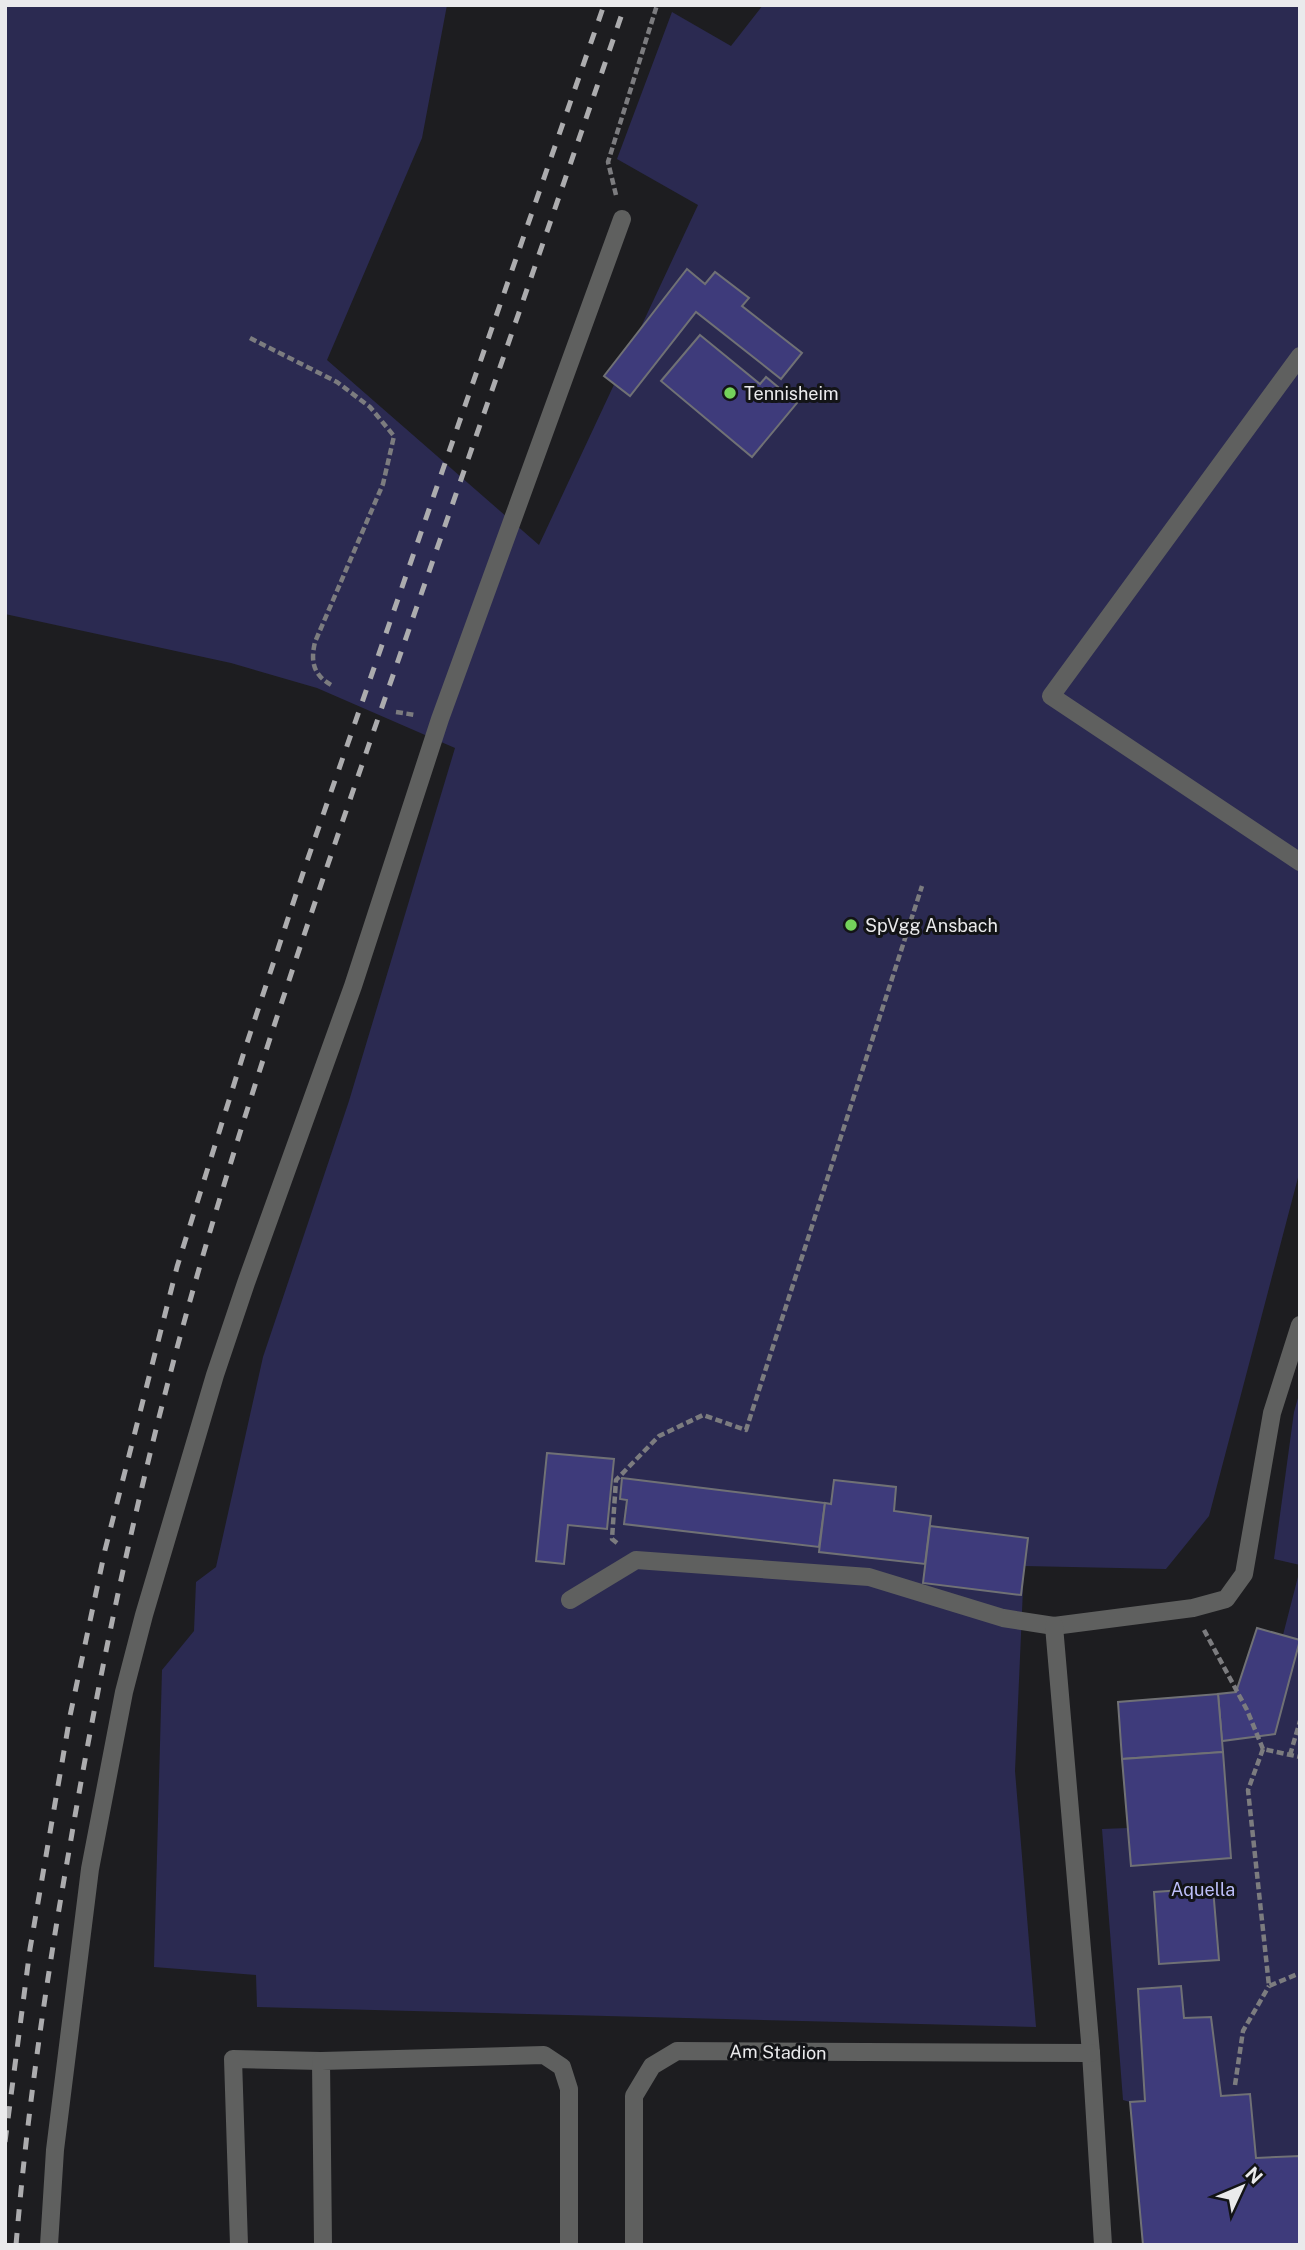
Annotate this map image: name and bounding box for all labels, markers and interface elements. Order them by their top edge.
place label: Tennisheim [744,383,839,404]
marker: Tennisheim [722,385,738,401]
place label: SpVgg Ansbach [865,915,998,936]
marker: SpVgg Ansbach [843,917,859,933]
park label: Aquella [1171,1879,1235,1900]
street label: Am Stadion [729,2041,827,2063]
north arrow [1207,2152,1277,2222]
text: N [1241,2162,1267,2188]

